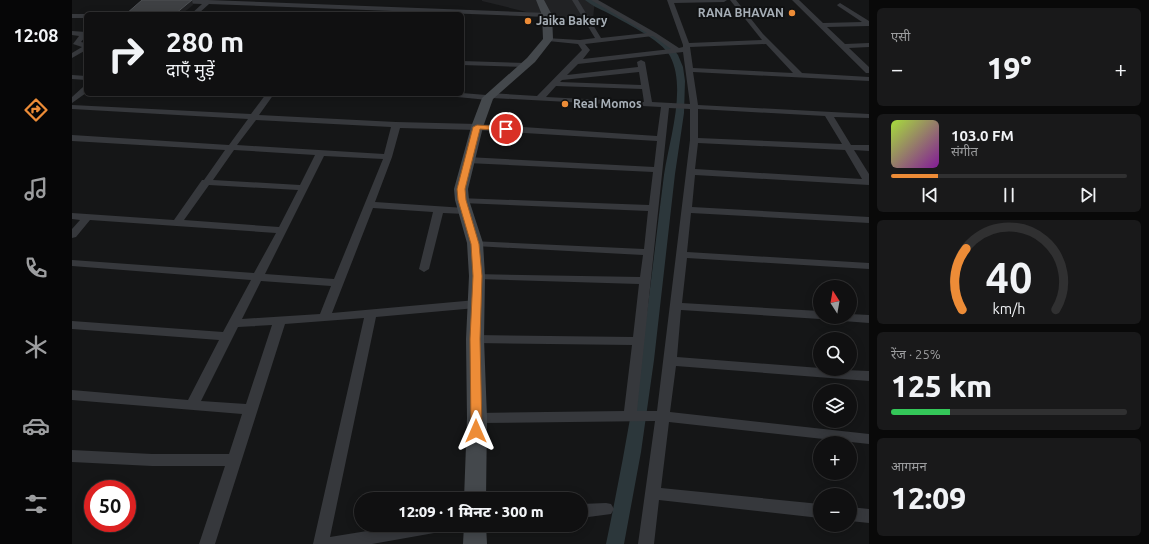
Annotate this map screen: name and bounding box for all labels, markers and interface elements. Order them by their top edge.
place label: RANA BHAVAN [698,6,784,19]
marker: RANA BHAVAN [787,8,797,18]
place label: Jaika Bakery [536,14,608,27]
marker: Jaika Bakery [523,16,533,26]
text: 12:08 [13,25,59,45]
text: 280 m [166,26,244,57]
icon: right [100,28,152,80]
text: एसी [891,29,910,43]
text: 19° [987,51,1031,85]
text: − [891,56,903,81]
text: + [1115,56,1127,81]
text: दाएँ मुड़ें [166,59,215,79]
icon: directions [22,96,50,124]
place label: Real Momos [573,97,642,110]
marker: Real Momos [560,99,570,109]
pin [489,112,523,146]
icon: arrive [495,118,517,140]
text: 103.0 FM [951,127,1014,144]
text: संगीत [951,144,978,158]
icon: music [22,175,50,203]
icon: previous [919,184,941,206]
icon: pause [998,184,1020,206]
icon: next [1077,184,1099,206]
icon: phone [22,254,50,282]
text: 40 [986,254,1032,301]
north arrow [813,280,857,324]
map controls [813,280,857,532]
text: km/h [993,301,1025,317]
button: search [813,332,857,376]
icon: climate [22,333,50,361]
text: रेंज · 25% [891,347,941,361]
text: 125 km [891,369,992,403]
button: layers [813,384,857,428]
position arrow [455,410,497,452]
icon: car [22,412,50,440]
button: + [813,436,857,480]
text: आगमन [891,459,927,473]
speed limit sign: 50 [84,480,136,532]
text: 12:09 [891,481,966,515]
button: − [813,488,857,532]
icon: filters [22,490,50,518]
text: 12:09 · 1 मिनट · 300 m [398,503,544,520]

